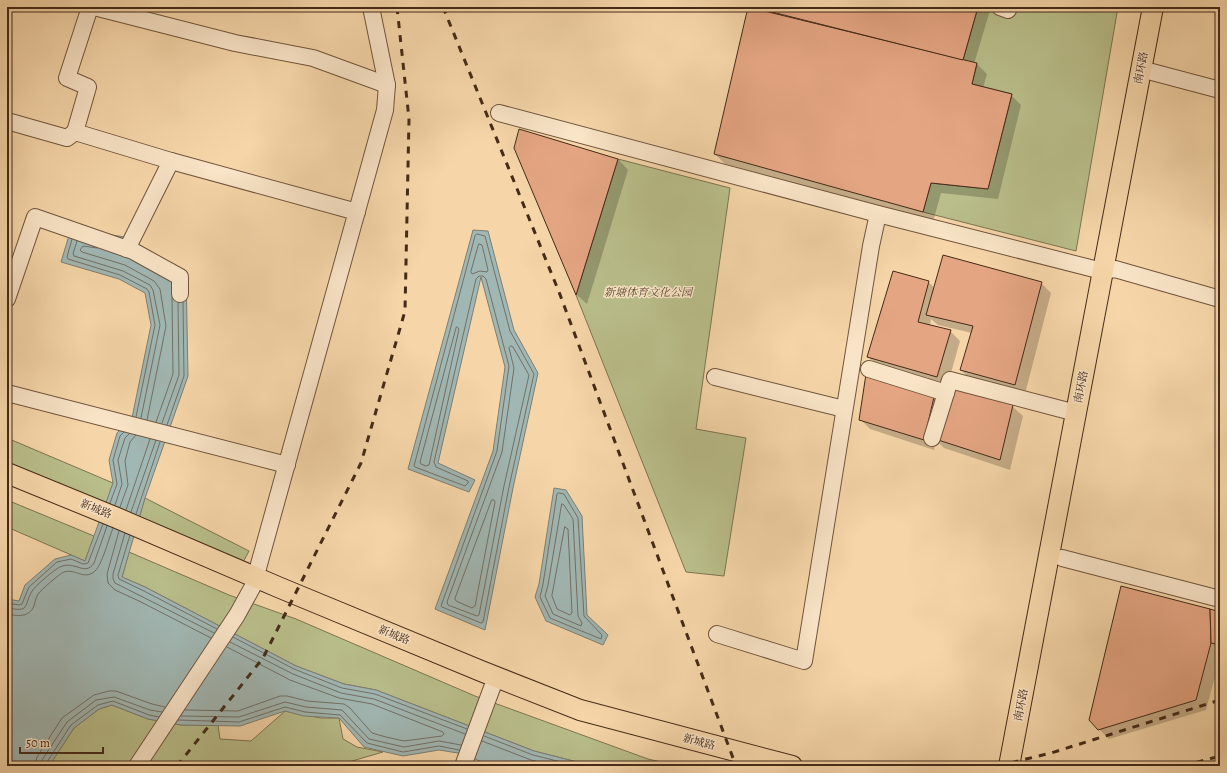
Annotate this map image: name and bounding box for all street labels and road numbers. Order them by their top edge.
street label: 南环路 [1130,50,1152,86]
street label: 南环路 [1070,369,1092,405]
street label: 新城路 [78,496,114,522]
street label: 新城路 [376,622,412,648]
street label: 南环路 [1010,687,1032,723]
street label: 新城路 [681,730,717,754]

